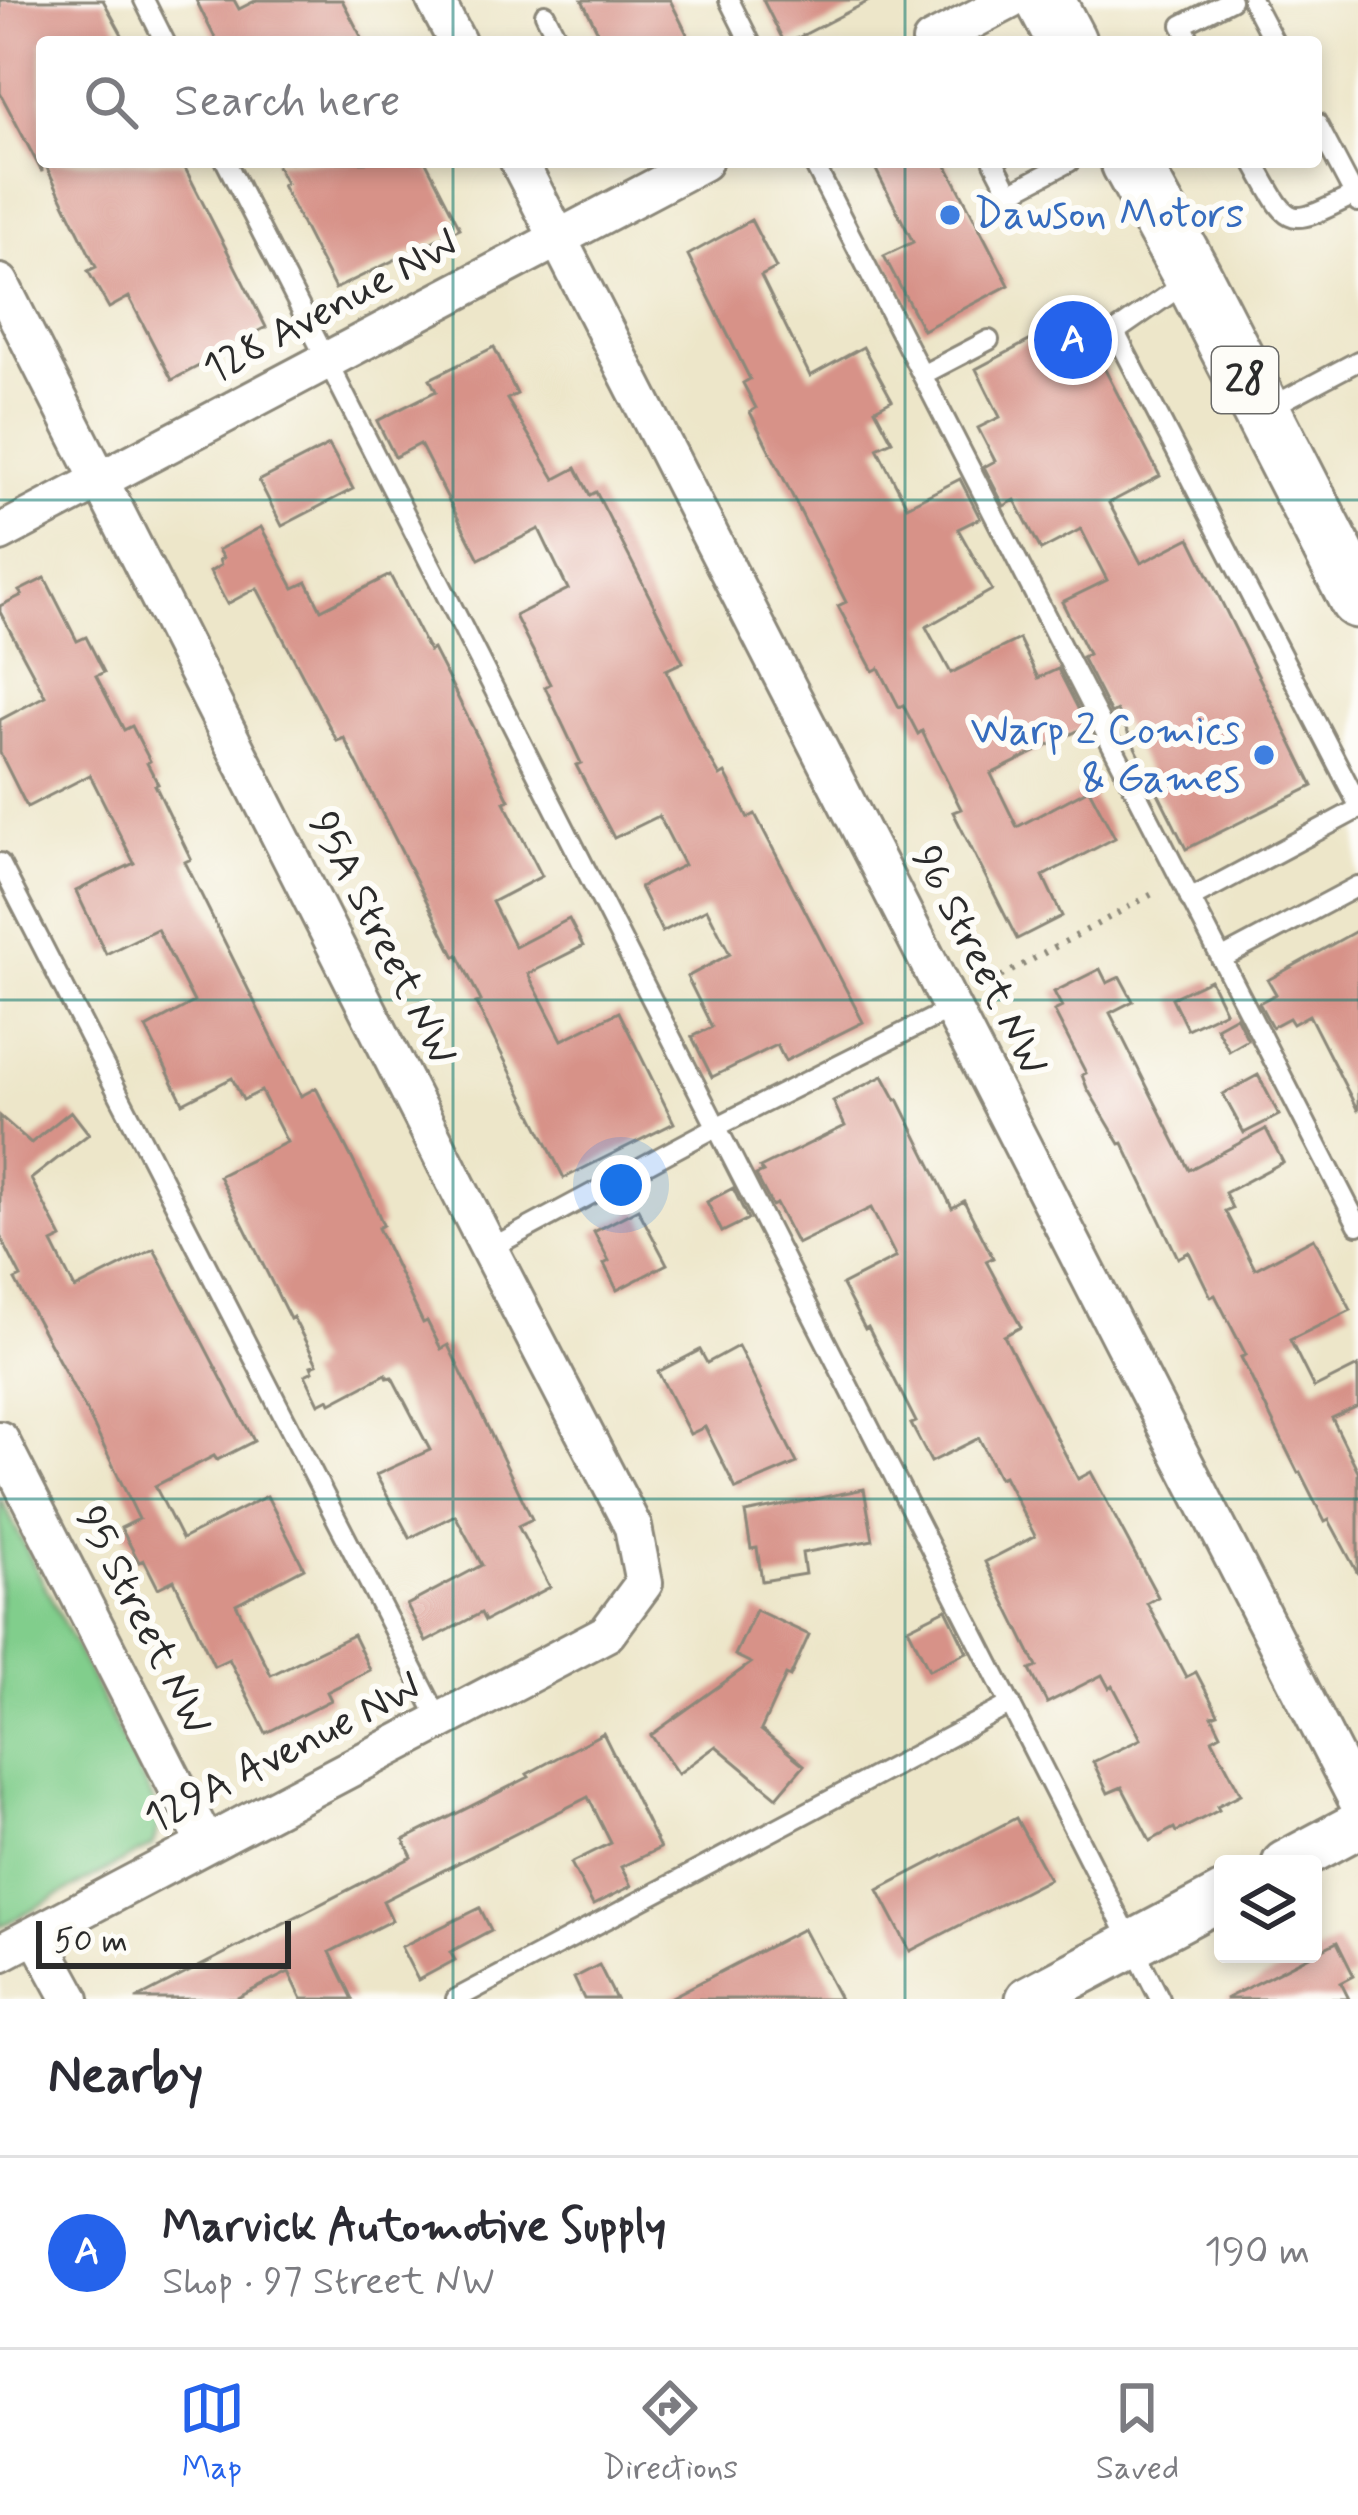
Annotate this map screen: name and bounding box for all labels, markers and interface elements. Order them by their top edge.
search box [36,36,1322,168]
icon: search [78,69,144,135]
text: Search here [174,73,401,132]
place label: Dawson Motors [974,188,1244,243]
marker: Dawson Motors [937,202,963,228]
street label: 128 Avenue NW [194,218,468,398]
pin: A [1034,295,1112,385]
road number: 28 [1212,347,1278,413]
place label: Warp 2 Comics & Games [970,704,1240,807]
marker: Warp 2 Comics & Games [1251,742,1277,768]
street label: 95A Street NW [295,803,469,1075]
street label: 96 Street NW [898,837,1060,1085]
your location [591,1155,651,1215]
street label: 95 Street NW [62,1497,224,1745]
street label: 129A Avenue NW [136,1661,430,1847]
map controls [1214,1855,1322,1963]
button: layers [1214,1855,1322,1963]
scale bar [36,1915,291,1968]
text: 50 m [54,1920,128,1964]
text: Nearby [48,2044,203,2110]
text: Marvick Automotive Supply [162,2198,666,2257]
text: A [74,2227,100,2278]
text: 190 m [1204,2227,1310,2278]
text: Shop · 97 Street NW [162,2257,495,2308]
tab: Map [179,2375,245,2491]
tab: Directions [602,2375,738,2491]
tab: Saved [1096,2375,1179,2491]

